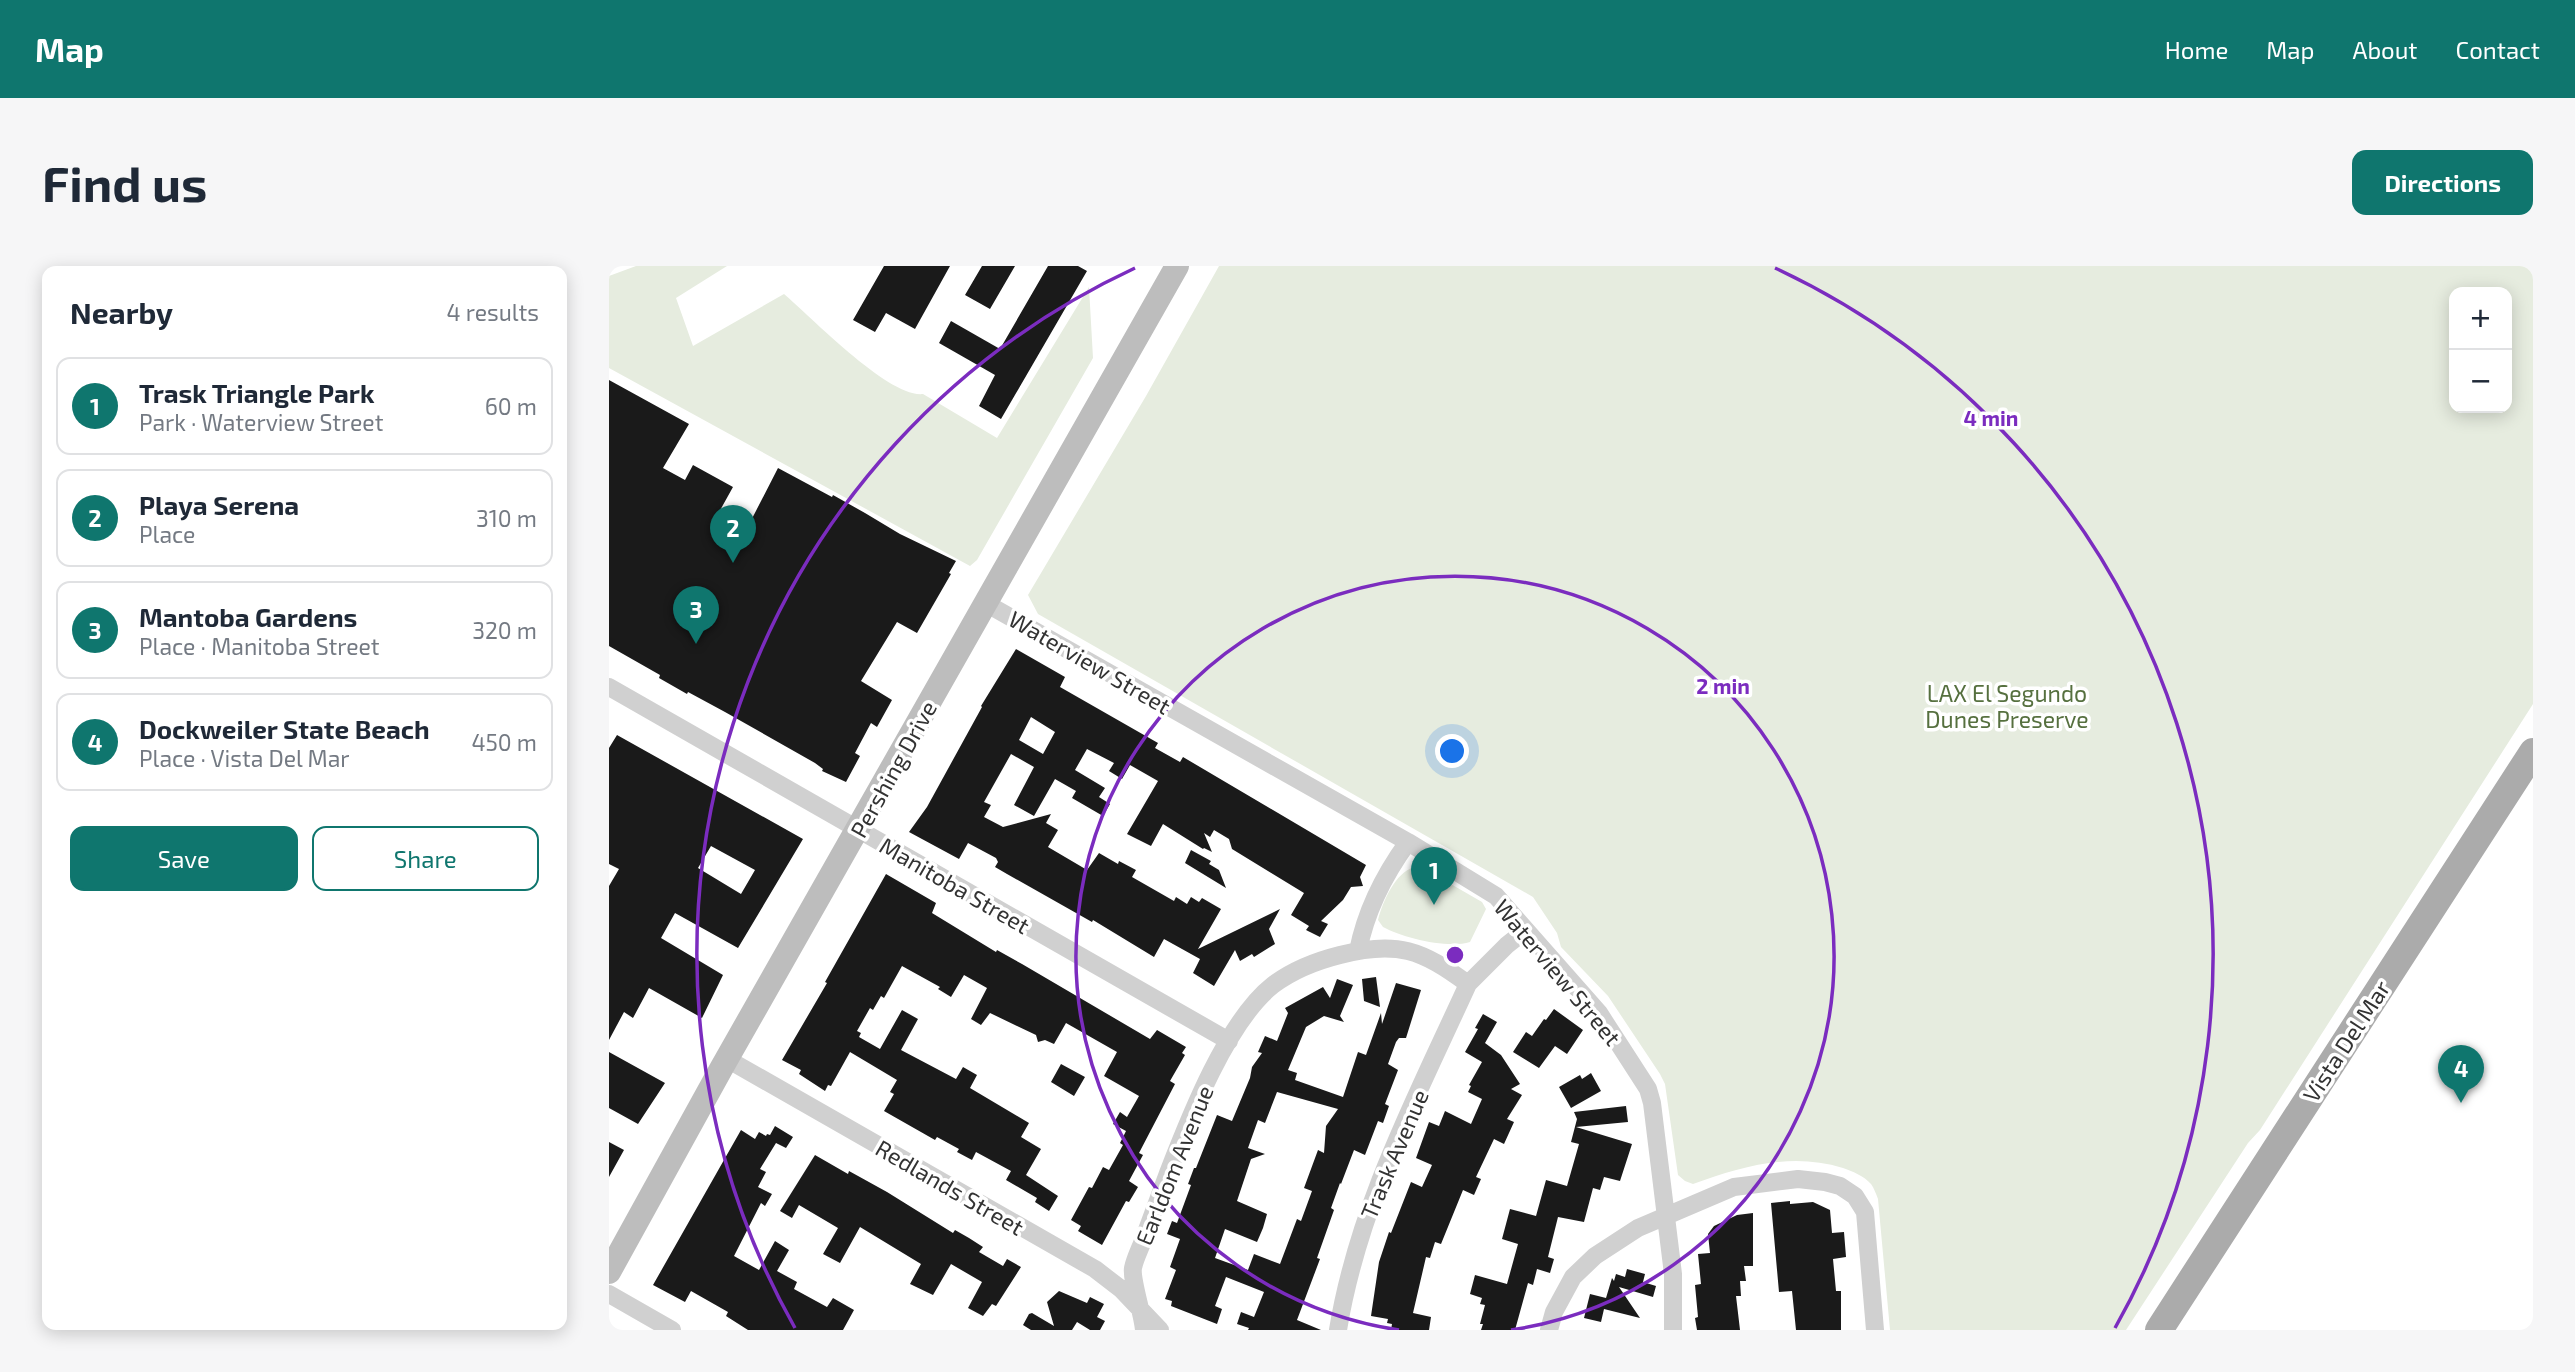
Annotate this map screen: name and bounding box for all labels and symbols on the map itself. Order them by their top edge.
text: 4 min [1964,405,2018,430]
pin: 2 [710,505,756,563]
pin: 3 [673,586,719,644]
street label: Waterview Street [1004,604,1176,720]
text: 2 min [1696,673,1750,698]
park label: LAX El Segundo Dunes Preserve [1925,679,2089,733]
street label: Pershing Drive [844,696,942,842]
your location [1435,734,1469,768]
street label: Manitoba Street [875,831,1035,939]
pin: 1 [1411,847,1457,905]
street label: Waterview Street [1489,893,1627,1051]
centre of rings [1443,943,1467,967]
street label: Vista Del Mar [2296,975,2396,1107]
pin: 4 [2438,1045,2484,1103]
street label: Earldom Avenue [1129,1081,1219,1249]
street label: Trask Avenue [1354,1085,1434,1223]
street label: Redlands Street [871,1133,1029,1241]

